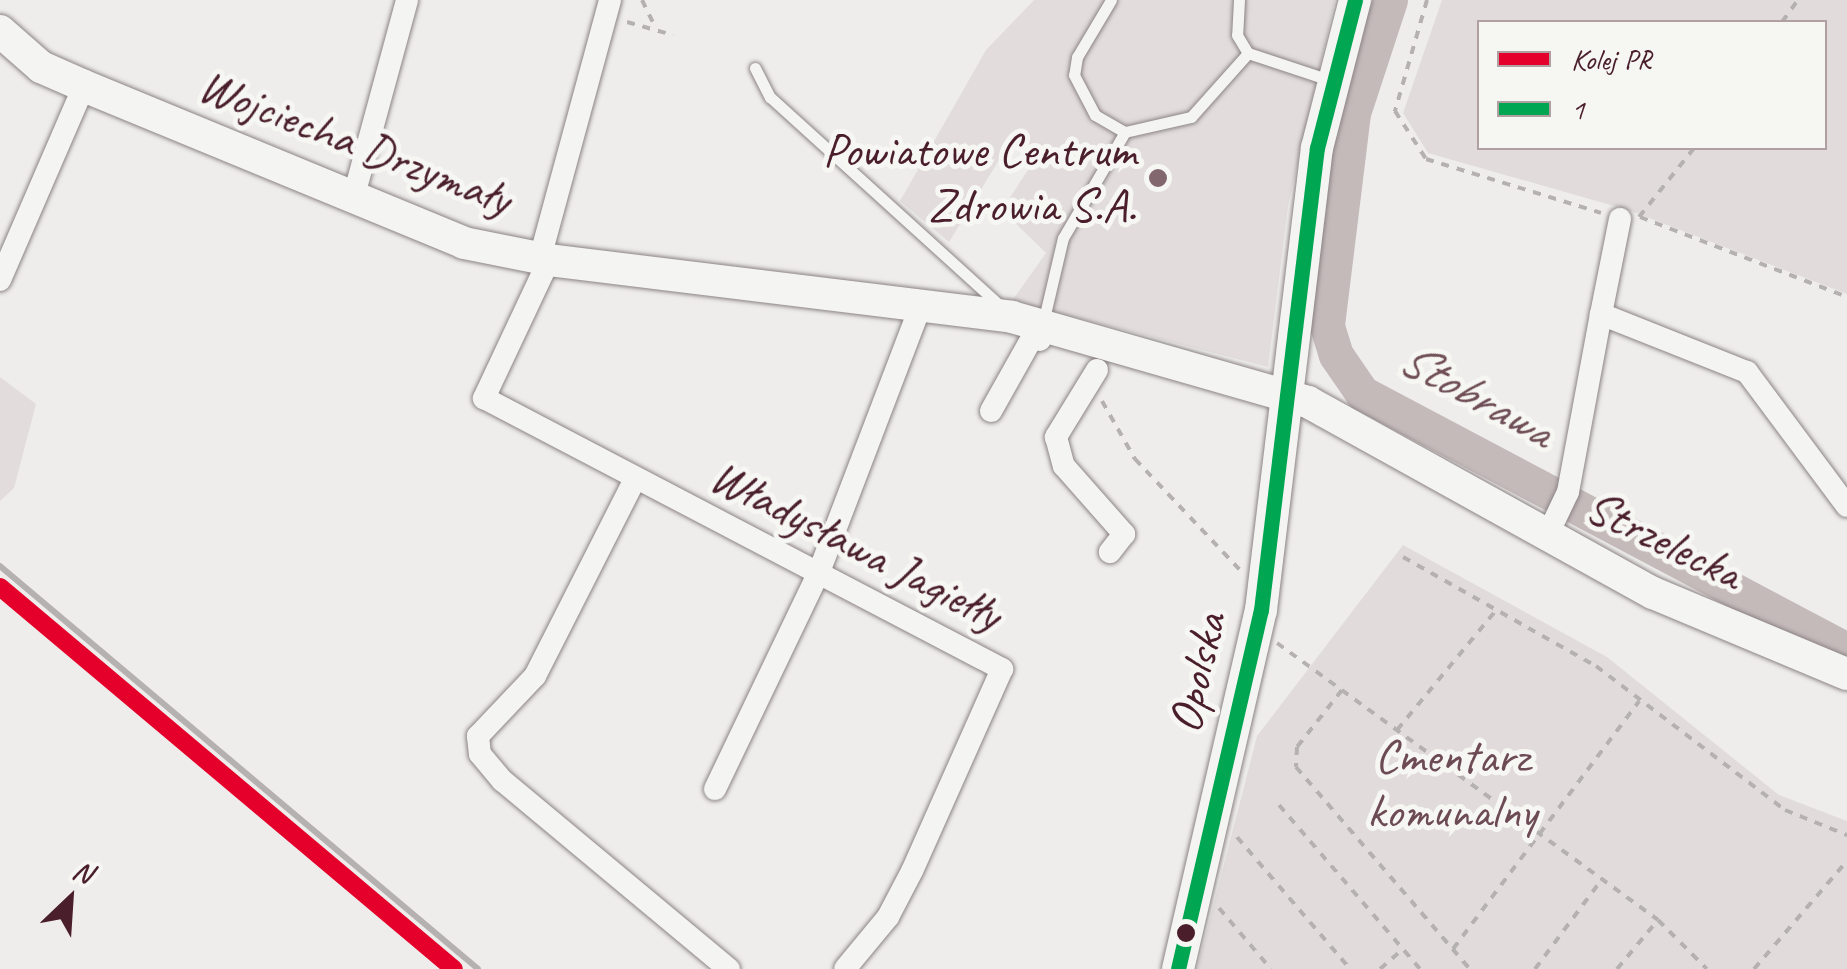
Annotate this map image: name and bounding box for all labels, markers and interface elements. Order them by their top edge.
legend [1477,20,1827,150]
text: Kolej PR [1571,40,1652,78]
street label: Wojciecha Drzymały [192,56,518,228]
text: 1 [1571,90,1585,128]
place label: Powiatowe Centrum Zdrowia S.A. [823,121,1136,234]
marker: Powiatowe Centrum Zdrowia S.A. [1145,165,1171,191]
water label: Stobrawa [1389,328,1563,460]
street label: Władysława Jagiełły [701,447,1011,643]
street label: Strzelecka [1577,478,1751,602]
street label: Opolska [1155,608,1239,738]
park label: Cmentarz komunalny [1367,727,1537,840]
north arrow [20,849,120,949]
text: N [68,852,98,891]
unlabelled marker [1176,923,1196,943]

